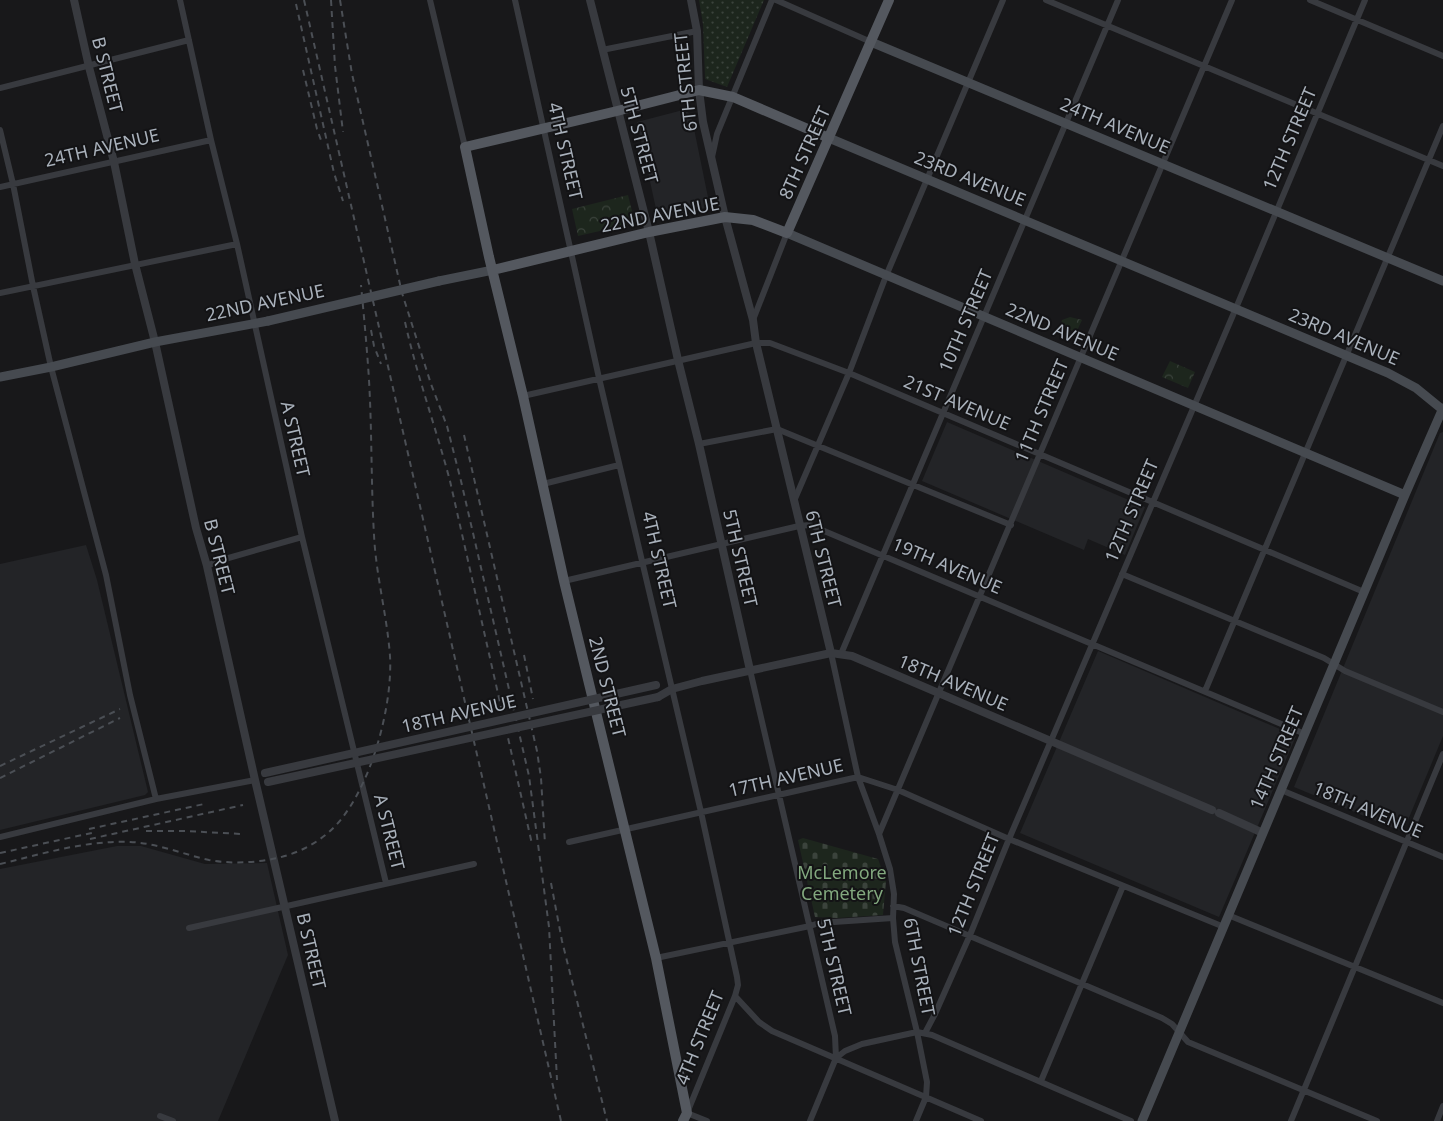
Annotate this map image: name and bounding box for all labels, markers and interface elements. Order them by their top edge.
street label: 6TH STREET [668,31,702,133]
street label: B STREET [87,34,129,115]
street label: 12TH STREET [1257,83,1322,194]
street label: 5TH STREET [616,84,664,186]
street label: 24TH AVENUE [1057,91,1174,159]
street label: 4TH STREET [543,100,589,202]
street label: 8TH STREET [773,102,835,203]
street label: 24TH AVENUE [42,122,162,172]
street label: 23RD AVENUE [911,145,1030,211]
street label: 22ND AVENUE [598,191,721,237]
street label: 10TH STREET [933,265,998,376]
street label: 22ND AVENUE [203,278,326,326]
street label: 22ND AVENUE [1002,296,1123,366]
street label: 23RD AVENUE [1285,302,1403,370]
street label: 11TH STREET [1009,355,1074,466]
street label: 21ST AVENUE [900,369,1014,435]
street label: A STREET [276,398,316,479]
street label: 12TH STREET [1099,455,1164,566]
street label: 5TH STREET [718,507,764,609]
street label: 6TH STREET [800,508,848,610]
street label: 4TH STREET [637,509,683,611]
street label: B STREET [199,516,241,597]
street label: 19TH AVENUE [889,531,1006,599]
street label: 2ND STREET [584,634,632,740]
street label: 18TH AVENUE [895,648,1012,716]
street label: 18TH AVENUE [399,688,519,738]
street label: 14TH STREET [1244,702,1309,813]
street label: 17TH AVENUE [726,752,846,802]
street label: 18TH AVENUE [1310,775,1427,843]
street label: A STREET [369,791,411,872]
street label: 12TH STREET [941,829,1005,940]
park label: McLemore Cemetery [797,860,887,905]
street label: B STREET [292,910,332,991]
street label: 5TH STREET [812,916,858,1018]
street label: 6TH STREET [899,916,941,1018]
street label: 4TH STREET [669,987,729,1088]

